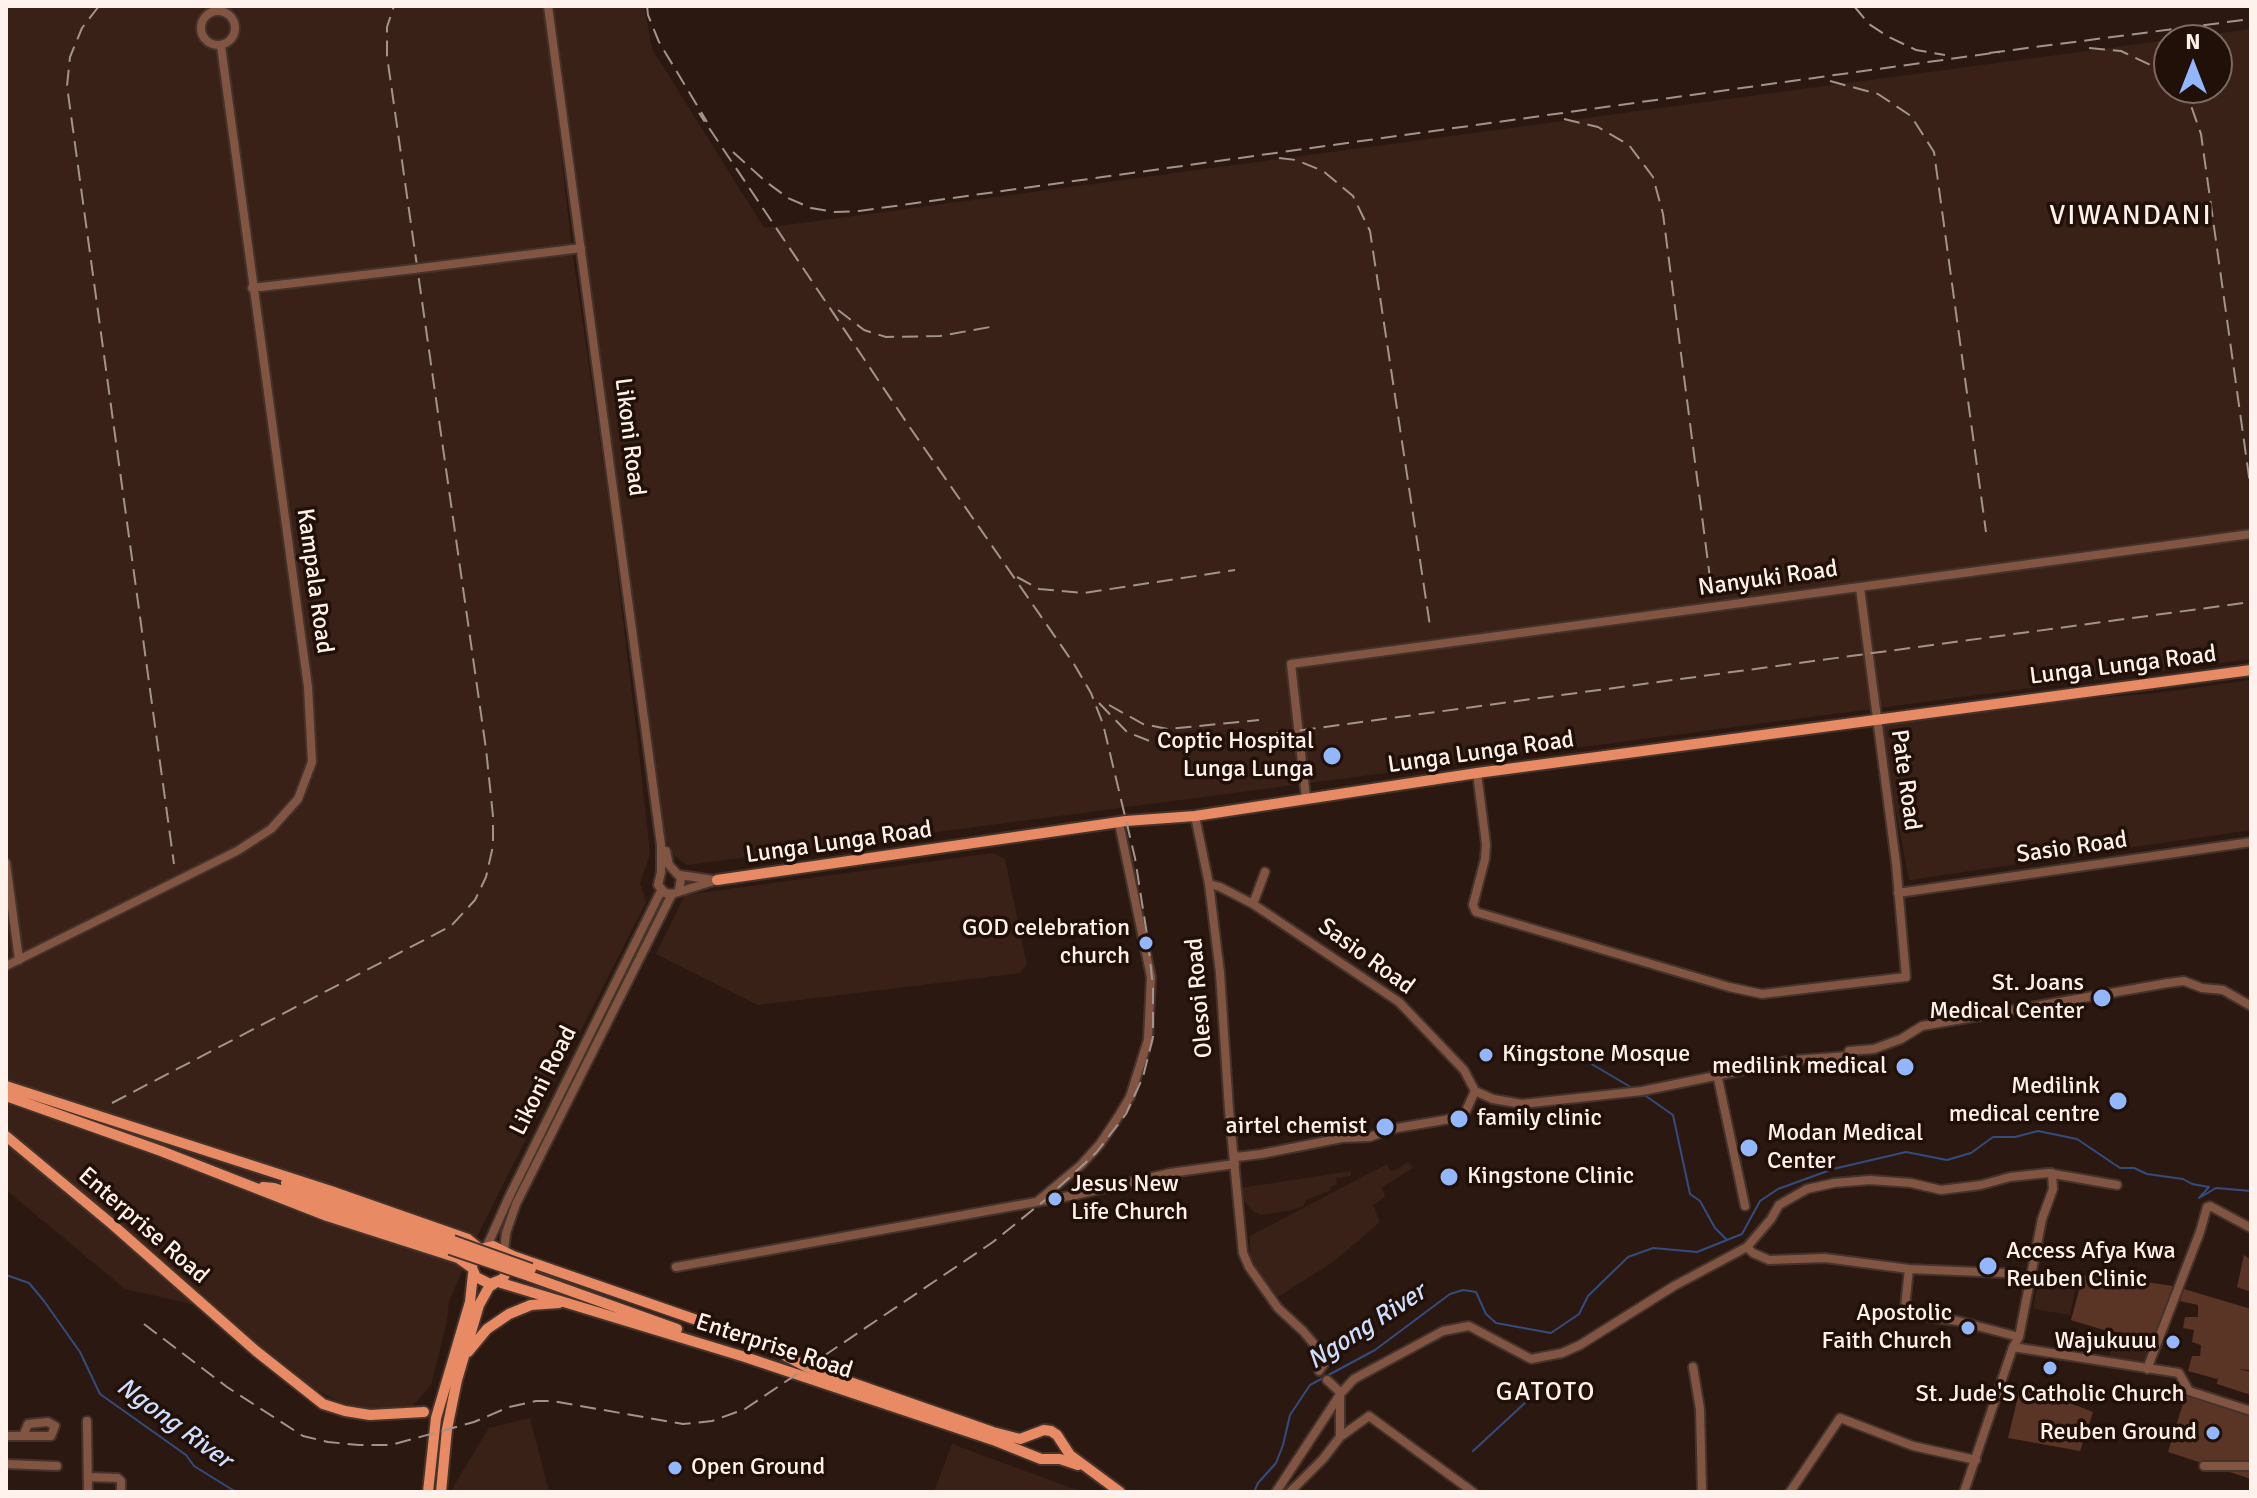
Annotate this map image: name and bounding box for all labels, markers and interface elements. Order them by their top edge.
north arrow [2153,24,2233,104]
text: N [2185,28,2201,55]
district label: VIWANDANI [2049,200,2213,234]
street label: Likoni Road [607,376,651,498]
street label: Kampala Road [290,507,338,655]
street label: Nanyuki Road [1696,555,1840,603]
street label: Lunga Lunga Road [2028,640,2218,692]
street label: Lunga Lunga Road [1386,726,1576,780]
place label: Coptic Hospital Lunga Lunga [1157,728,1314,784]
street label: Pate Road [1884,728,1926,832]
marker: Coptic Hospital Lunga Lunga [1321,745,1343,767]
street label: Lunga Lunga Road [744,816,934,870]
street label: Sasio Road [2015,826,2129,870]
street label: Sasio Road [1312,913,1420,1001]
place label: GOD celebration church [962,915,1130,971]
marker: GOD celebration church [1137,934,1155,952]
street label: Olesoi Road [1180,937,1220,1059]
place label: St. Joans Medical Center [1929,970,2084,1026]
marker: St. Joans Medical Center [2091,987,2113,1009]
street label: Likoni Road [504,1022,584,1140]
place label: Kingstone Mosque [1502,1041,1690,1069]
marker: Kingstone Mosque [1477,1046,1495,1064]
place label: medilink medical [1712,1053,1887,1081]
marker: medilink medical [1894,1056,1916,1078]
place label: Medilink medical centre [1949,1073,2100,1129]
marker: Medilink medical centre [2107,1090,2129,1112]
place label: family clinic [1477,1105,1602,1133]
marker: family clinic [1448,1108,1470,1130]
place label: airtel chemist [1226,1113,1367,1141]
marker: airtel chemist [1374,1116,1396,1138]
place label: Modan Medical Center [1767,1120,1923,1176]
marker: Modan Medical Center [1738,1137,1760,1159]
street label: Enterprise Road [72,1162,214,1290]
place label: Kingstone Clinic [1467,1163,1634,1191]
marker: Kingstone Clinic [1438,1166,1460,1188]
place label: Jesus New Life Church [1071,1171,1188,1227]
marker: Jesus New Life Church [1046,1190,1064,1208]
place label: Access Afya Kwa Reuben Clinic [2006,1238,2176,1294]
marker: Access Afya Kwa Reuben Clinic [1977,1255,1999,1277]
water label: Ngong River [1302,1277,1432,1377]
place label: Apostolic Faith Church [1822,1300,1952,1356]
street label: Enterprise Road [692,1308,856,1386]
marker: Apostolic Faith Church [1959,1319,1977,1337]
place label: Wajukuuu [2054,1328,2157,1356]
marker: Wajukuuu [2164,1333,2182,1351]
marker: St. Jude'S Catholic Church [2041,1359,2059,1377]
water label: Ngong River [110,1372,238,1476]
district label: GATOTO [1496,1377,1596,1409]
place label: St. Jude'S Catholic Church [1915,1381,2185,1409]
place label: Reuben Ground [2039,1419,2197,1447]
marker: Reuben Ground [2204,1424,2222,1442]
place label: Open Ground [691,1454,825,1482]
marker: Open Ground [666,1459,684,1477]

